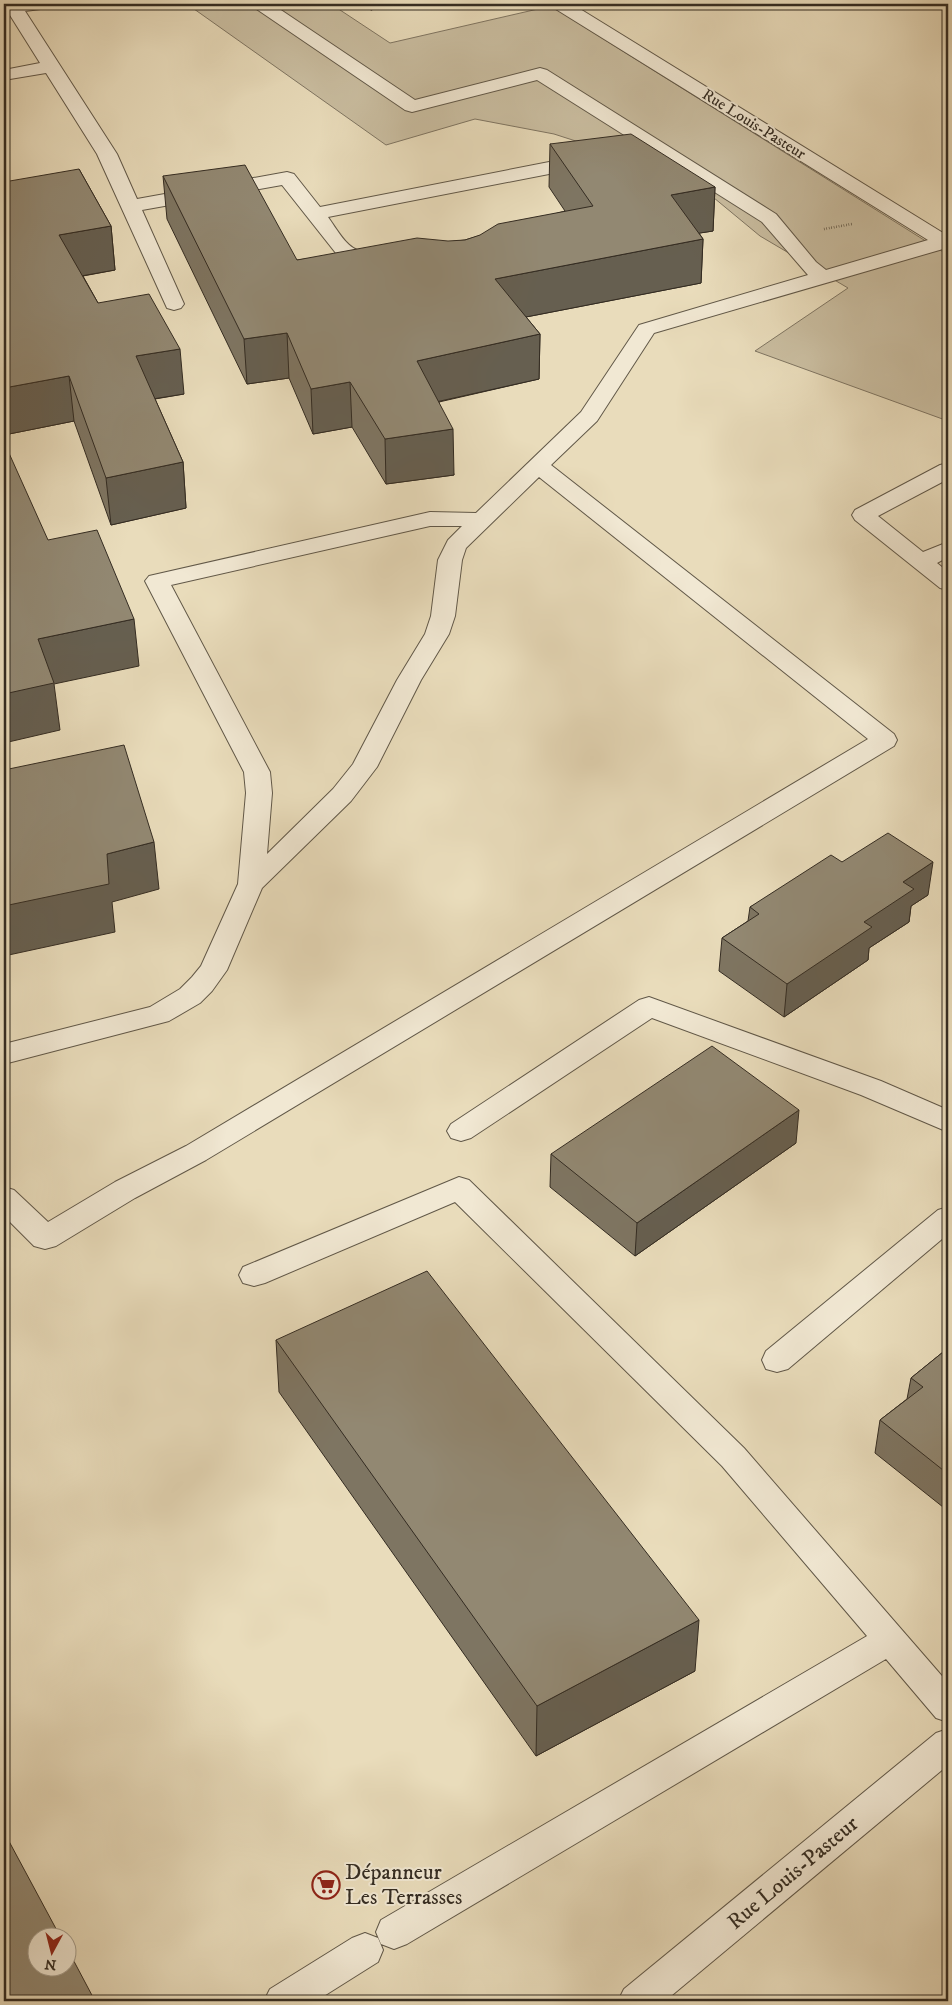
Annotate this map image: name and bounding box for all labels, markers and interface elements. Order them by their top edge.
street label: Rue Louis-Pasteur [699,84,809,164]
street label: Rue Louis-Pasteur [722,1810,865,1936]
place label: Dépanneur Les Terrasses [345,1859,462,1911]
supermarket icon: Dépanneur Les Terrasses [311,1870,341,1900]
north arrow [28,1928,78,1978]
text: N [43,1954,57,1974]

